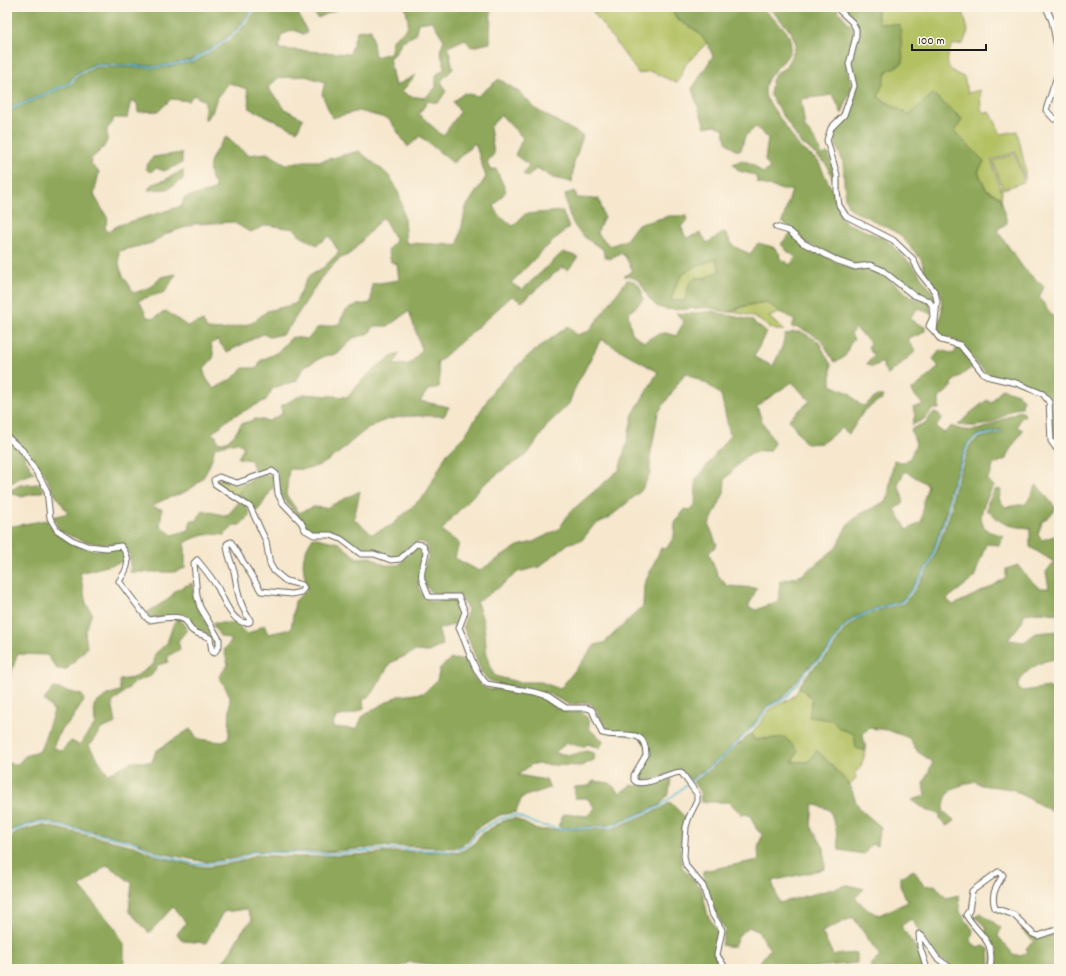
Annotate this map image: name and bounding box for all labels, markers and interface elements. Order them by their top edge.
scale bar [912,26,986,52]
text: 100 m [918,33,945,50]

